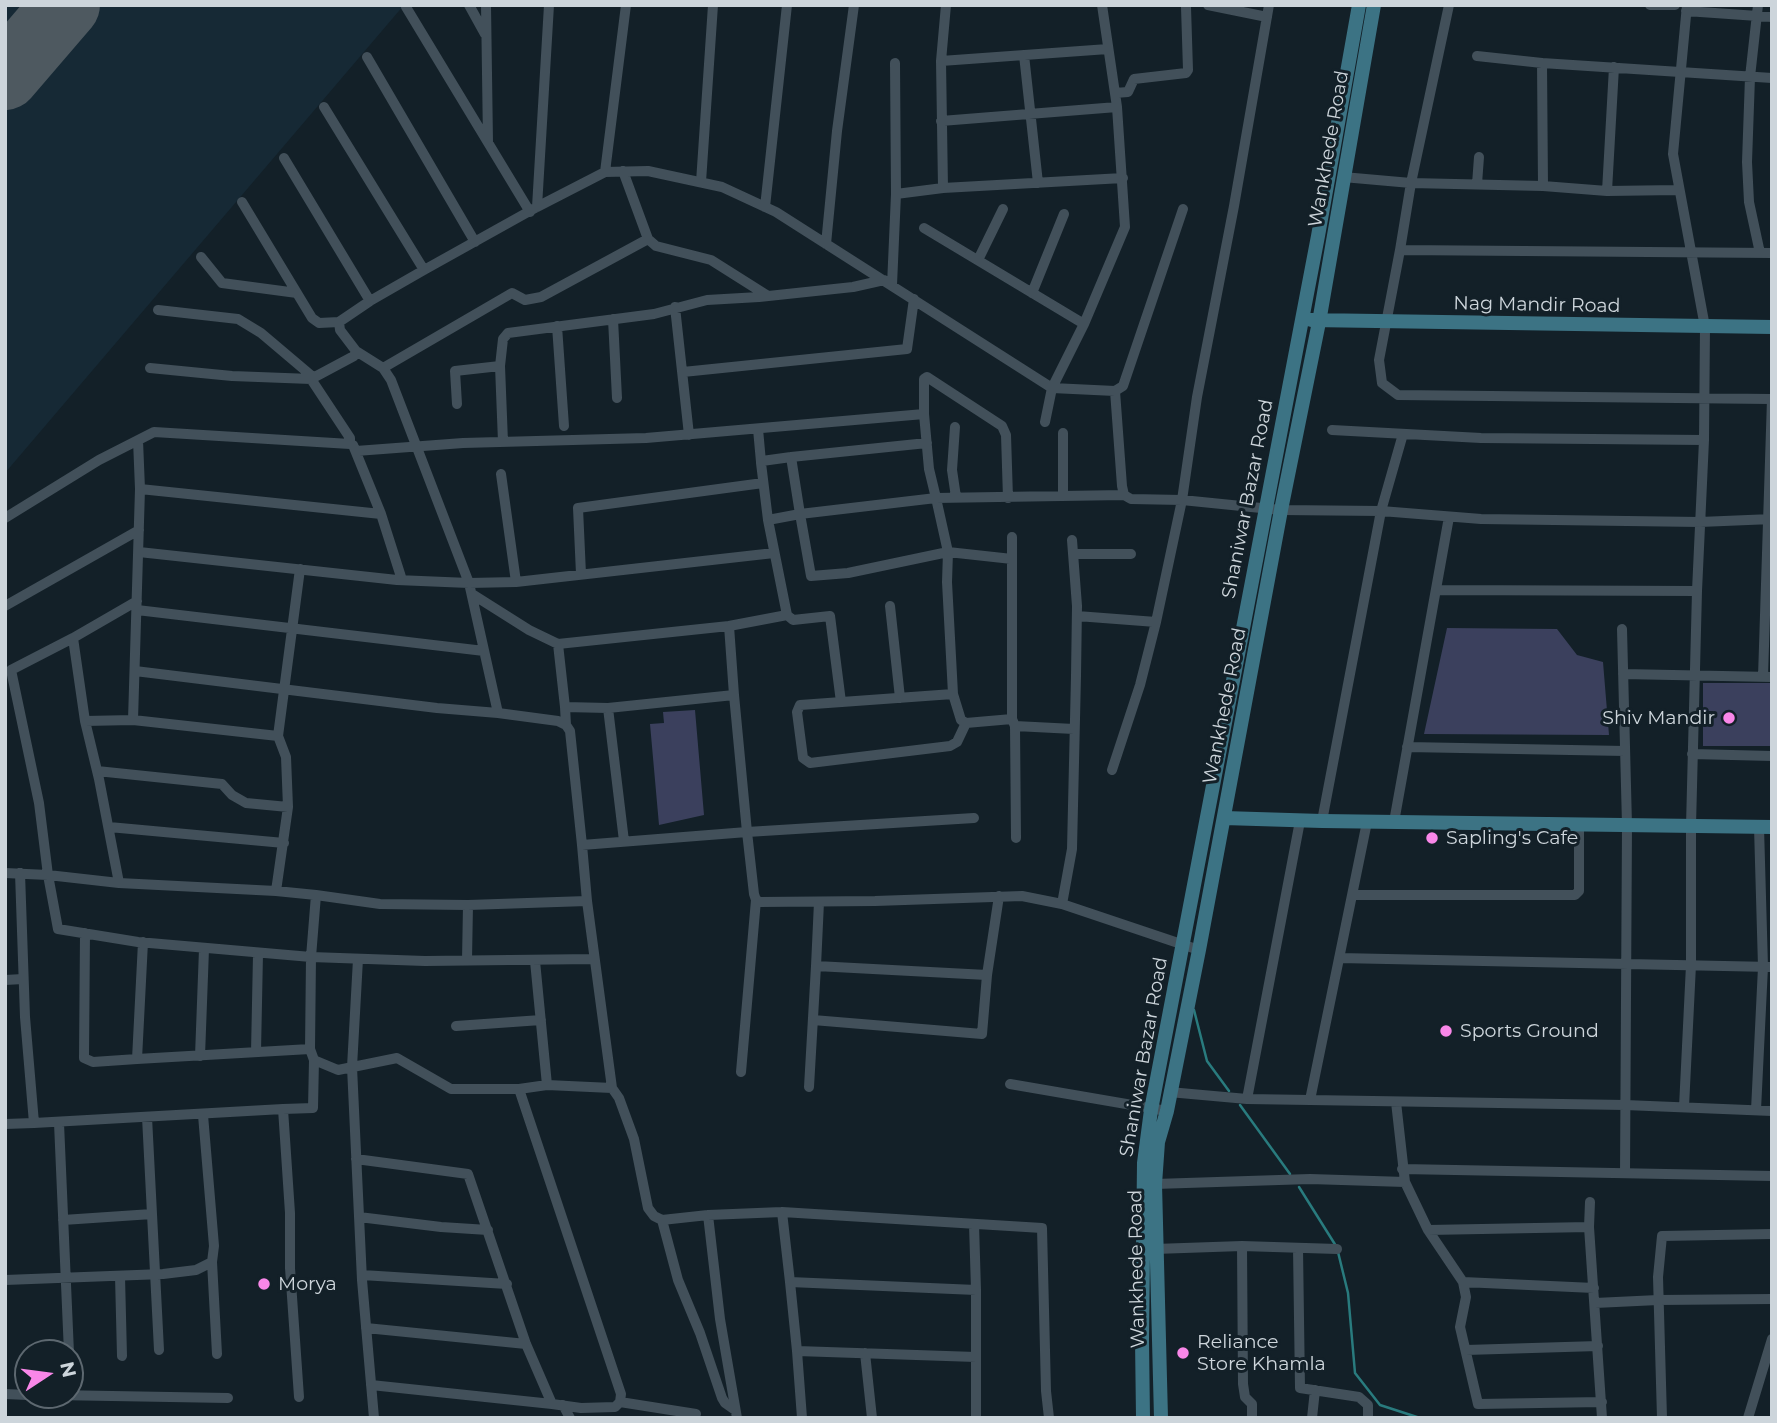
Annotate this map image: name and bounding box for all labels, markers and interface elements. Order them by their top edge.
street label: Wankhede Road [1304,69,1354,229]
street label: Nag Mandir Road [1453,292,1621,318]
street label: Shaniwar Bazar Road [1217,397,1279,601]
street label: Wankhede Road [1199,626,1251,786]
place label: Shiv Mandir [1602,707,1715,729]
marker: Shiv Mandir [1721,710,1737,726]
place label: Sapling's Cafe [1446,827,1578,849]
marker: Sapling's Cafe [1424,830,1440,846]
street label: Shaniwar Bazar Road [1115,955,1173,1159]
place label: Sports Ground [1460,1020,1599,1042]
marker: Sports Ground [1438,1023,1454,1039]
street label: Wankhede Road [1124,1189,1150,1349]
place label: Morya [278,1273,337,1295]
marker: Morya [256,1276,272,1292]
place label: Reliance Store Khamla [1197,1331,1326,1375]
north arrow [14,1339,84,1409]
marker: Reliance Store Khamla [1175,1345,1191,1361]
text: N [55,1360,81,1380]

